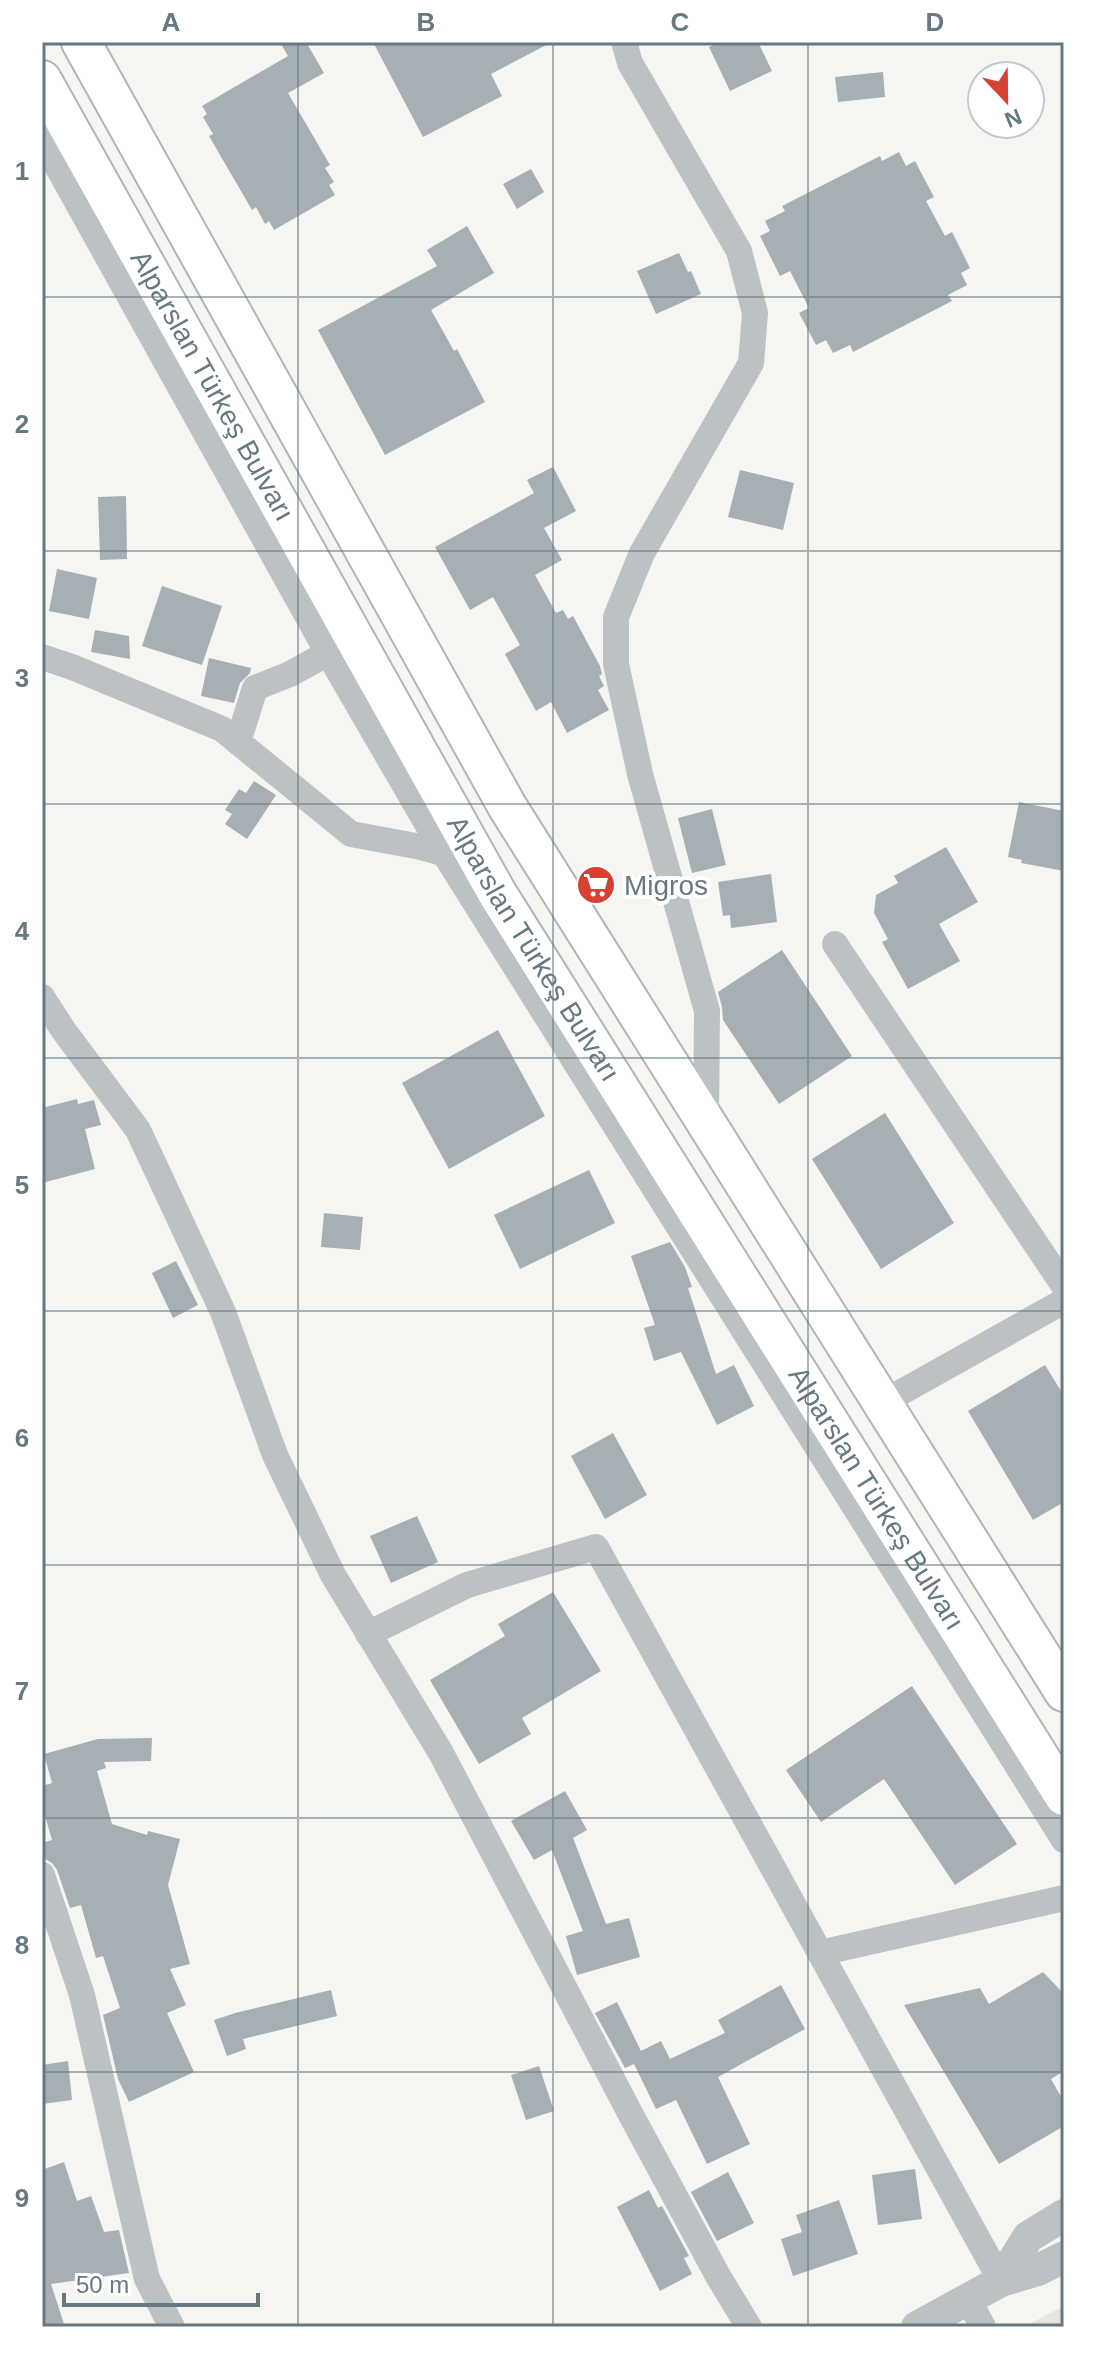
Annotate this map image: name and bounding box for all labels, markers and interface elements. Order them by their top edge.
text: A [162,7,181,37]
text: B [417,7,435,37]
text: C [671,7,690,37]
text: D [926,7,944,37]
north arrow [966,60,1046,140]
text: N [1001,104,1025,133]
text: 1 [15,156,29,186]
street label: Alparslan Türkeş Bulvarı [125,245,301,526]
text: 2 [15,409,29,439]
text: 3 [15,663,29,693]
street label: Alparslan Türkeş Bulvarı [441,810,626,1086]
supermarket icon: Migros [575,864,617,906]
place label: Migros [624,870,708,901]
text: 4 [15,916,30,946]
text: 5 [15,1170,29,1200]
street label: Alparslan Türkeş Bulvarı [783,1361,971,1635]
text: 6 [15,1423,29,1453]
text: 7 [15,1676,29,1706]
text: 8 [15,1930,29,1960]
text: 9 [15,2183,29,2213]
scale bar [64,2257,258,2307]
text: 50 m [76,2271,129,2298]

